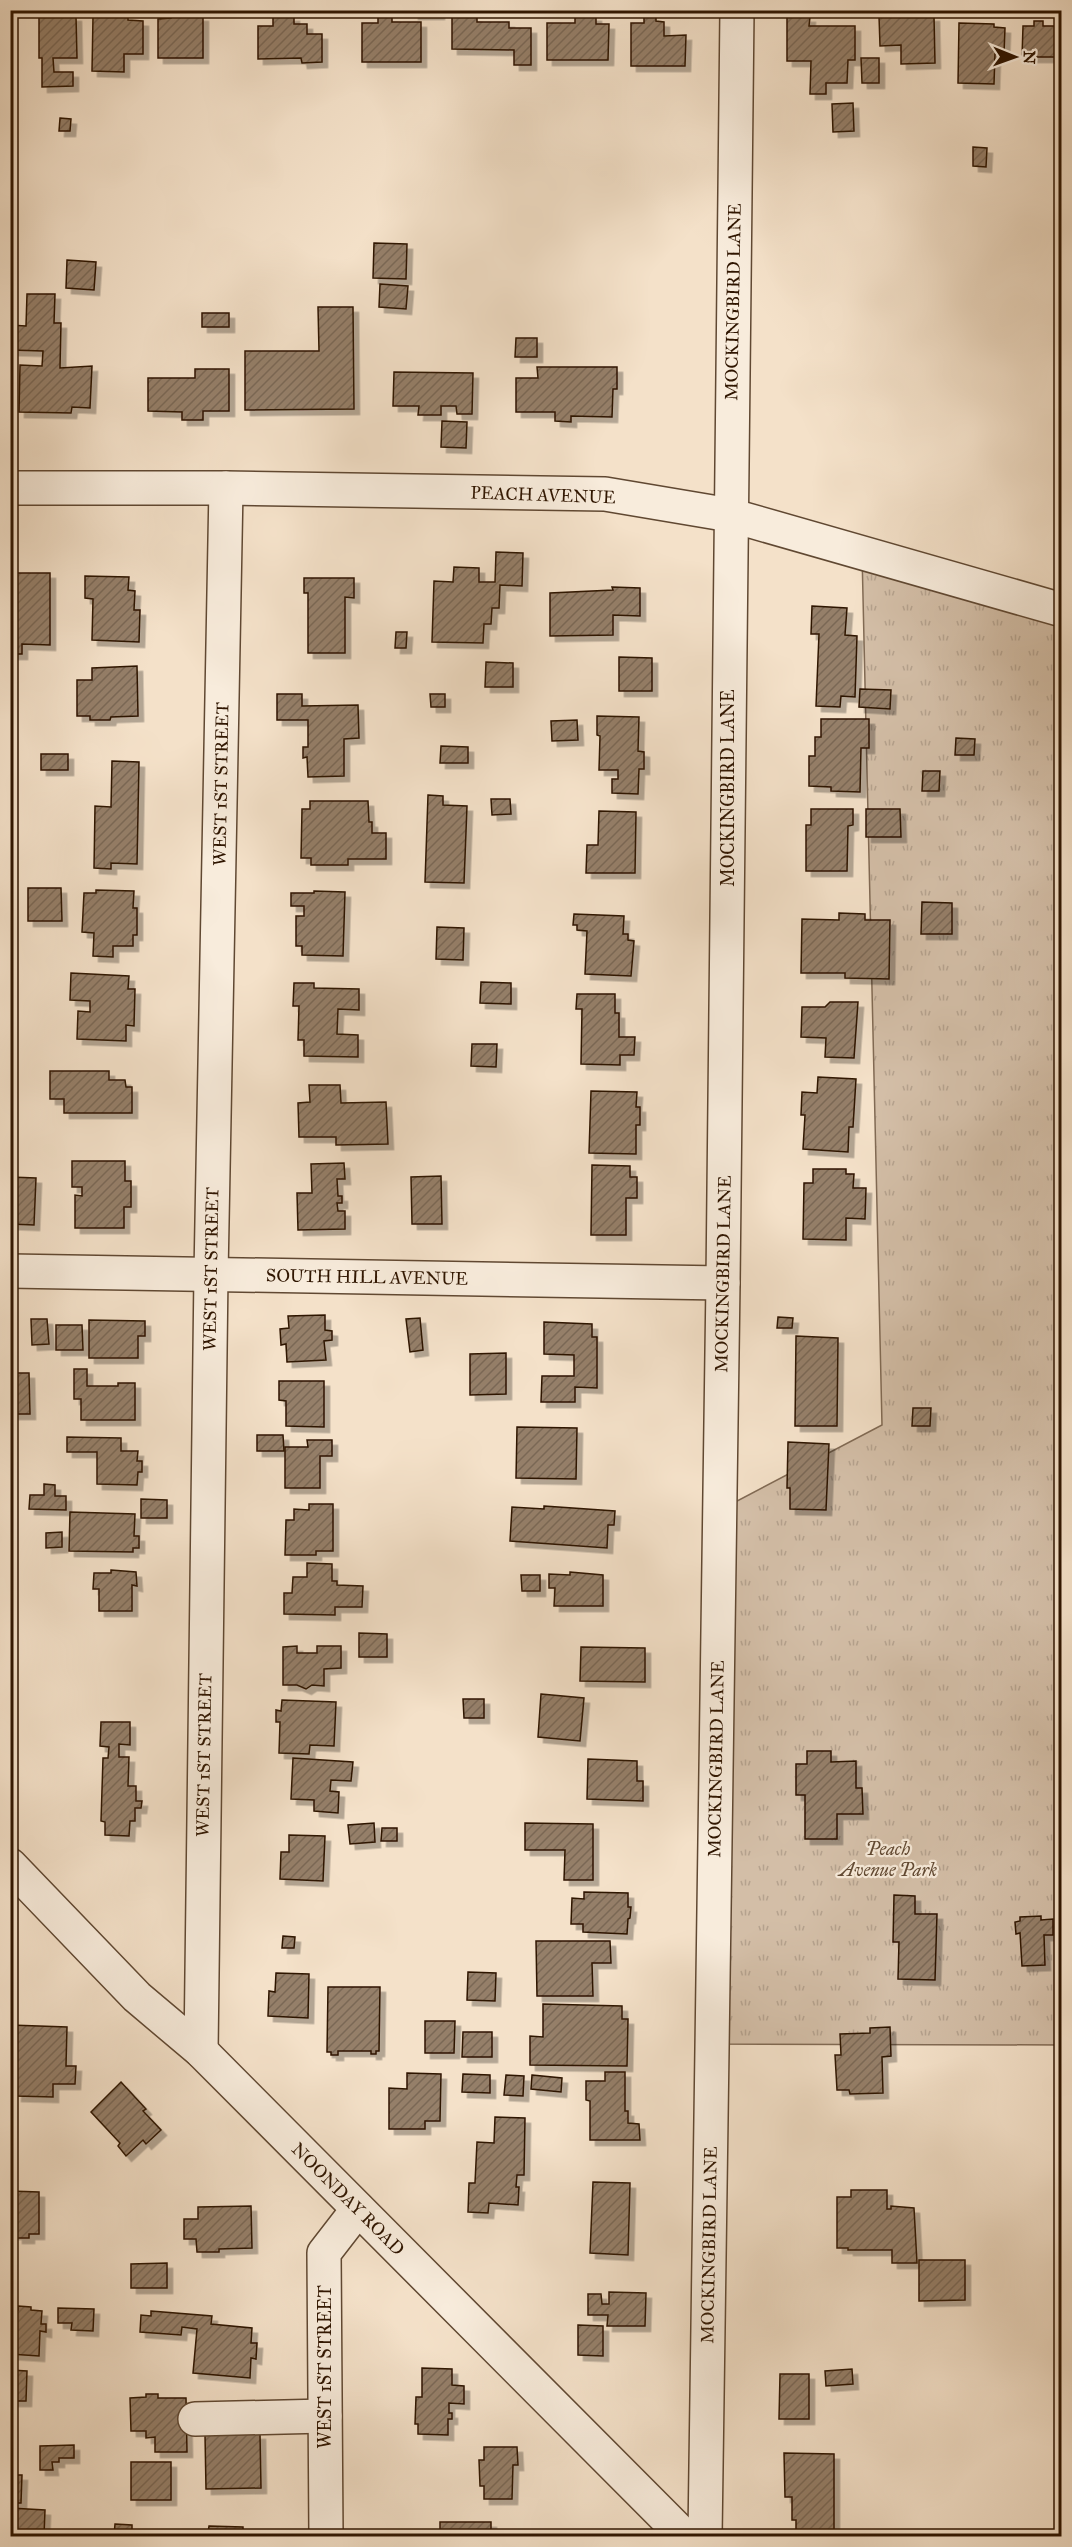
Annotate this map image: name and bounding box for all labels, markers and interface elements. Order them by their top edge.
north arrow [985,27,1045,87]
text: N [1020,50,1039,65]
street label: MOCKINGBIRD LANE [720,203,746,401]
street label: PEACH AVENUE [470,481,616,509]
street label: MOCKINGBIRD LANE [717,689,739,887]
street label: WEST 1ST STREET [209,702,233,866]
street label: MOCKINGBIRD LANE [710,1175,736,1373]
street label: WEST 1ST STREET [199,1187,223,1351]
street label: SOUTH HILL AVENUE [266,1264,468,1290]
street label: MOCKINGBIRD LANE [703,1660,729,1858]
street label: WEST 1ST STREET [192,1673,216,1837]
park label: Peach Avenue Park [837,1838,937,1881]
street label: NOONDAY ROAD [287,2138,409,2260]
street label: MOCKINGBIRD LANE [696,2146,722,2344]
street label: WEST 1ST STREET [314,2285,336,2449]

